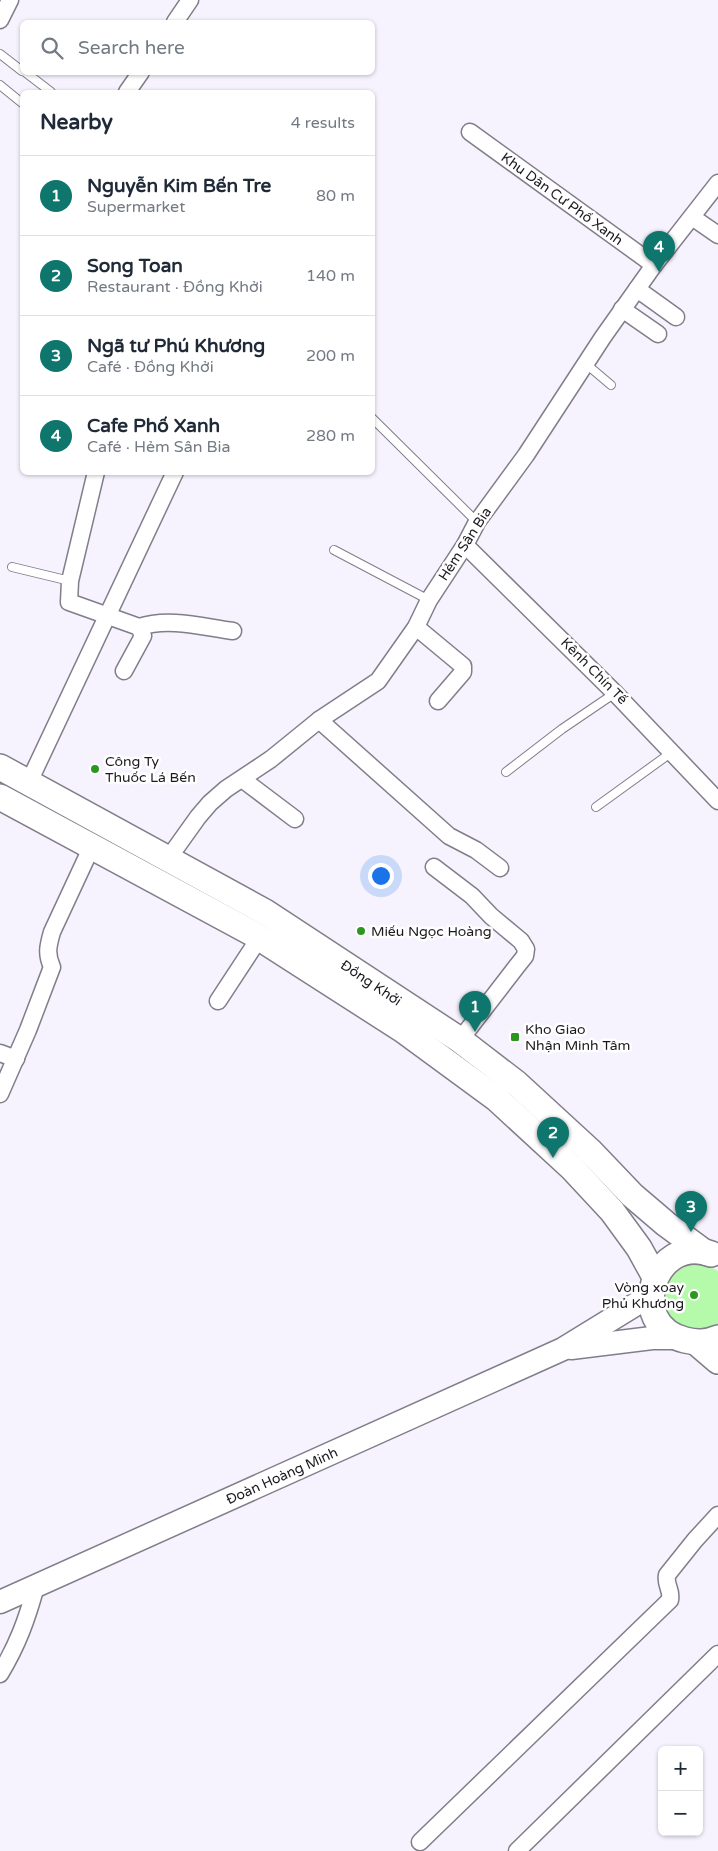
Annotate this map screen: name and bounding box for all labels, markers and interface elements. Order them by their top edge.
search box [20,20,375,75]
icon: search [38,34,66,62]
text: Search here [78,37,185,59]
text: Nearby [40,110,113,135]
text: 4 results [291,113,355,133]
street label: Khu Dân Cư Phố Xanh [498,149,626,249]
text: Nguyễn Kim Bến Tre [87,175,271,197]
text: 1 [51,186,61,206]
text: 80 m [316,186,355,206]
text: Supermarket [87,197,185,217]
pin: 4 [643,231,675,272]
text: Song Toan [87,255,183,277]
text: 2 [51,266,61,286]
text: 140 m [306,266,355,286]
text: Restaurant · Đồng Khởi [87,277,263,297]
text: Ngã tư Phú Khương [87,335,265,357]
text: 3 [51,346,61,366]
text: 200 m [306,346,355,366]
text: Café · Đồng Khởi [87,357,214,377]
text: Cafe Phố Xanh [87,415,220,437]
text: 4 [51,426,61,446]
text: 280 m [306,426,355,446]
text: Café · Hẻm Sân Bia [87,437,231,457]
street label: Hẻm Sân Bia [435,504,495,584]
street label: Kênh Chín Tế [557,634,631,708]
place label: Công Ty Thuốc Lá Bến [105,753,196,786]
marker: Công Ty Thuốc Lá Bến [89,763,101,775]
your location [368,863,394,889]
place label: Miếu Ngọc Hoàng [371,923,492,940]
marker: Miếu Ngọc Hoàng [355,925,367,937]
street label: Đồng Khởi [337,956,405,1010]
pin: 1 [459,991,491,1032]
place label: Kho Giao Nhận Minh Tâm [525,1021,630,1054]
marker: Kho Giao Nhận Minh Tâm [509,1031,521,1043]
pin: 2 [537,1117,569,1158]
pin: 3 [675,1191,707,1232]
place label: Vòng xoay Phú Khương [602,1279,684,1312]
marker: Vòng xoay Phú Khương [688,1289,700,1301]
street label: Đoàn Hoàng Minh [223,1444,341,1508]
map controls [658,1746,703,1836]
button: + [658,1746,703,1791]
button: − [658,1791,703,1836]

